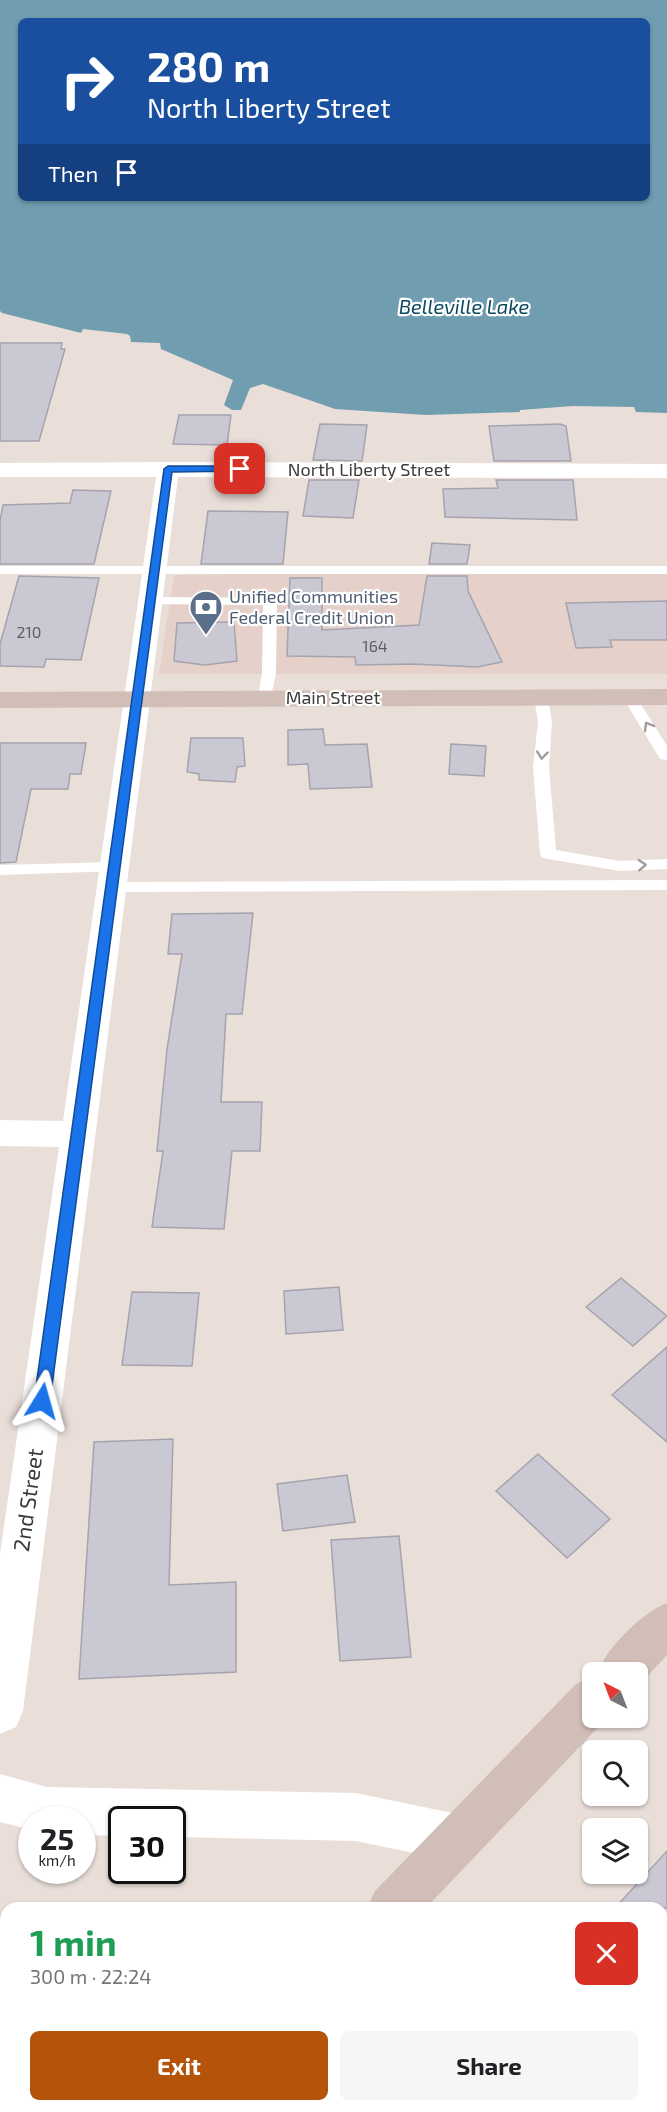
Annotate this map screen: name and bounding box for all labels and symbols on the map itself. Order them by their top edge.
water label: Belleville Lake [399,294,530,318]
pin [214,443,265,494]
street label: North Liberty Street [288,458,450,480]
place label: Unified Communities Federal Credit Union [229,585,398,628]
bank icon: Unified Communities Federal Credit Union [188,589,224,636]
house number: 210 [16,622,42,641]
house number: 164 [362,636,388,655]
street label: Main Street [286,686,380,708]
one-way arrow [644,722,656,732]
one-way arrow [536,751,549,760]
one-way arrow [638,859,647,872]
position arrow [10,1369,74,1433]
street label: 2nd Street [7,1447,47,1553]
north arrow [582,1662,648,1728]
speed limit sign: 30 [108,1806,186,1884]

